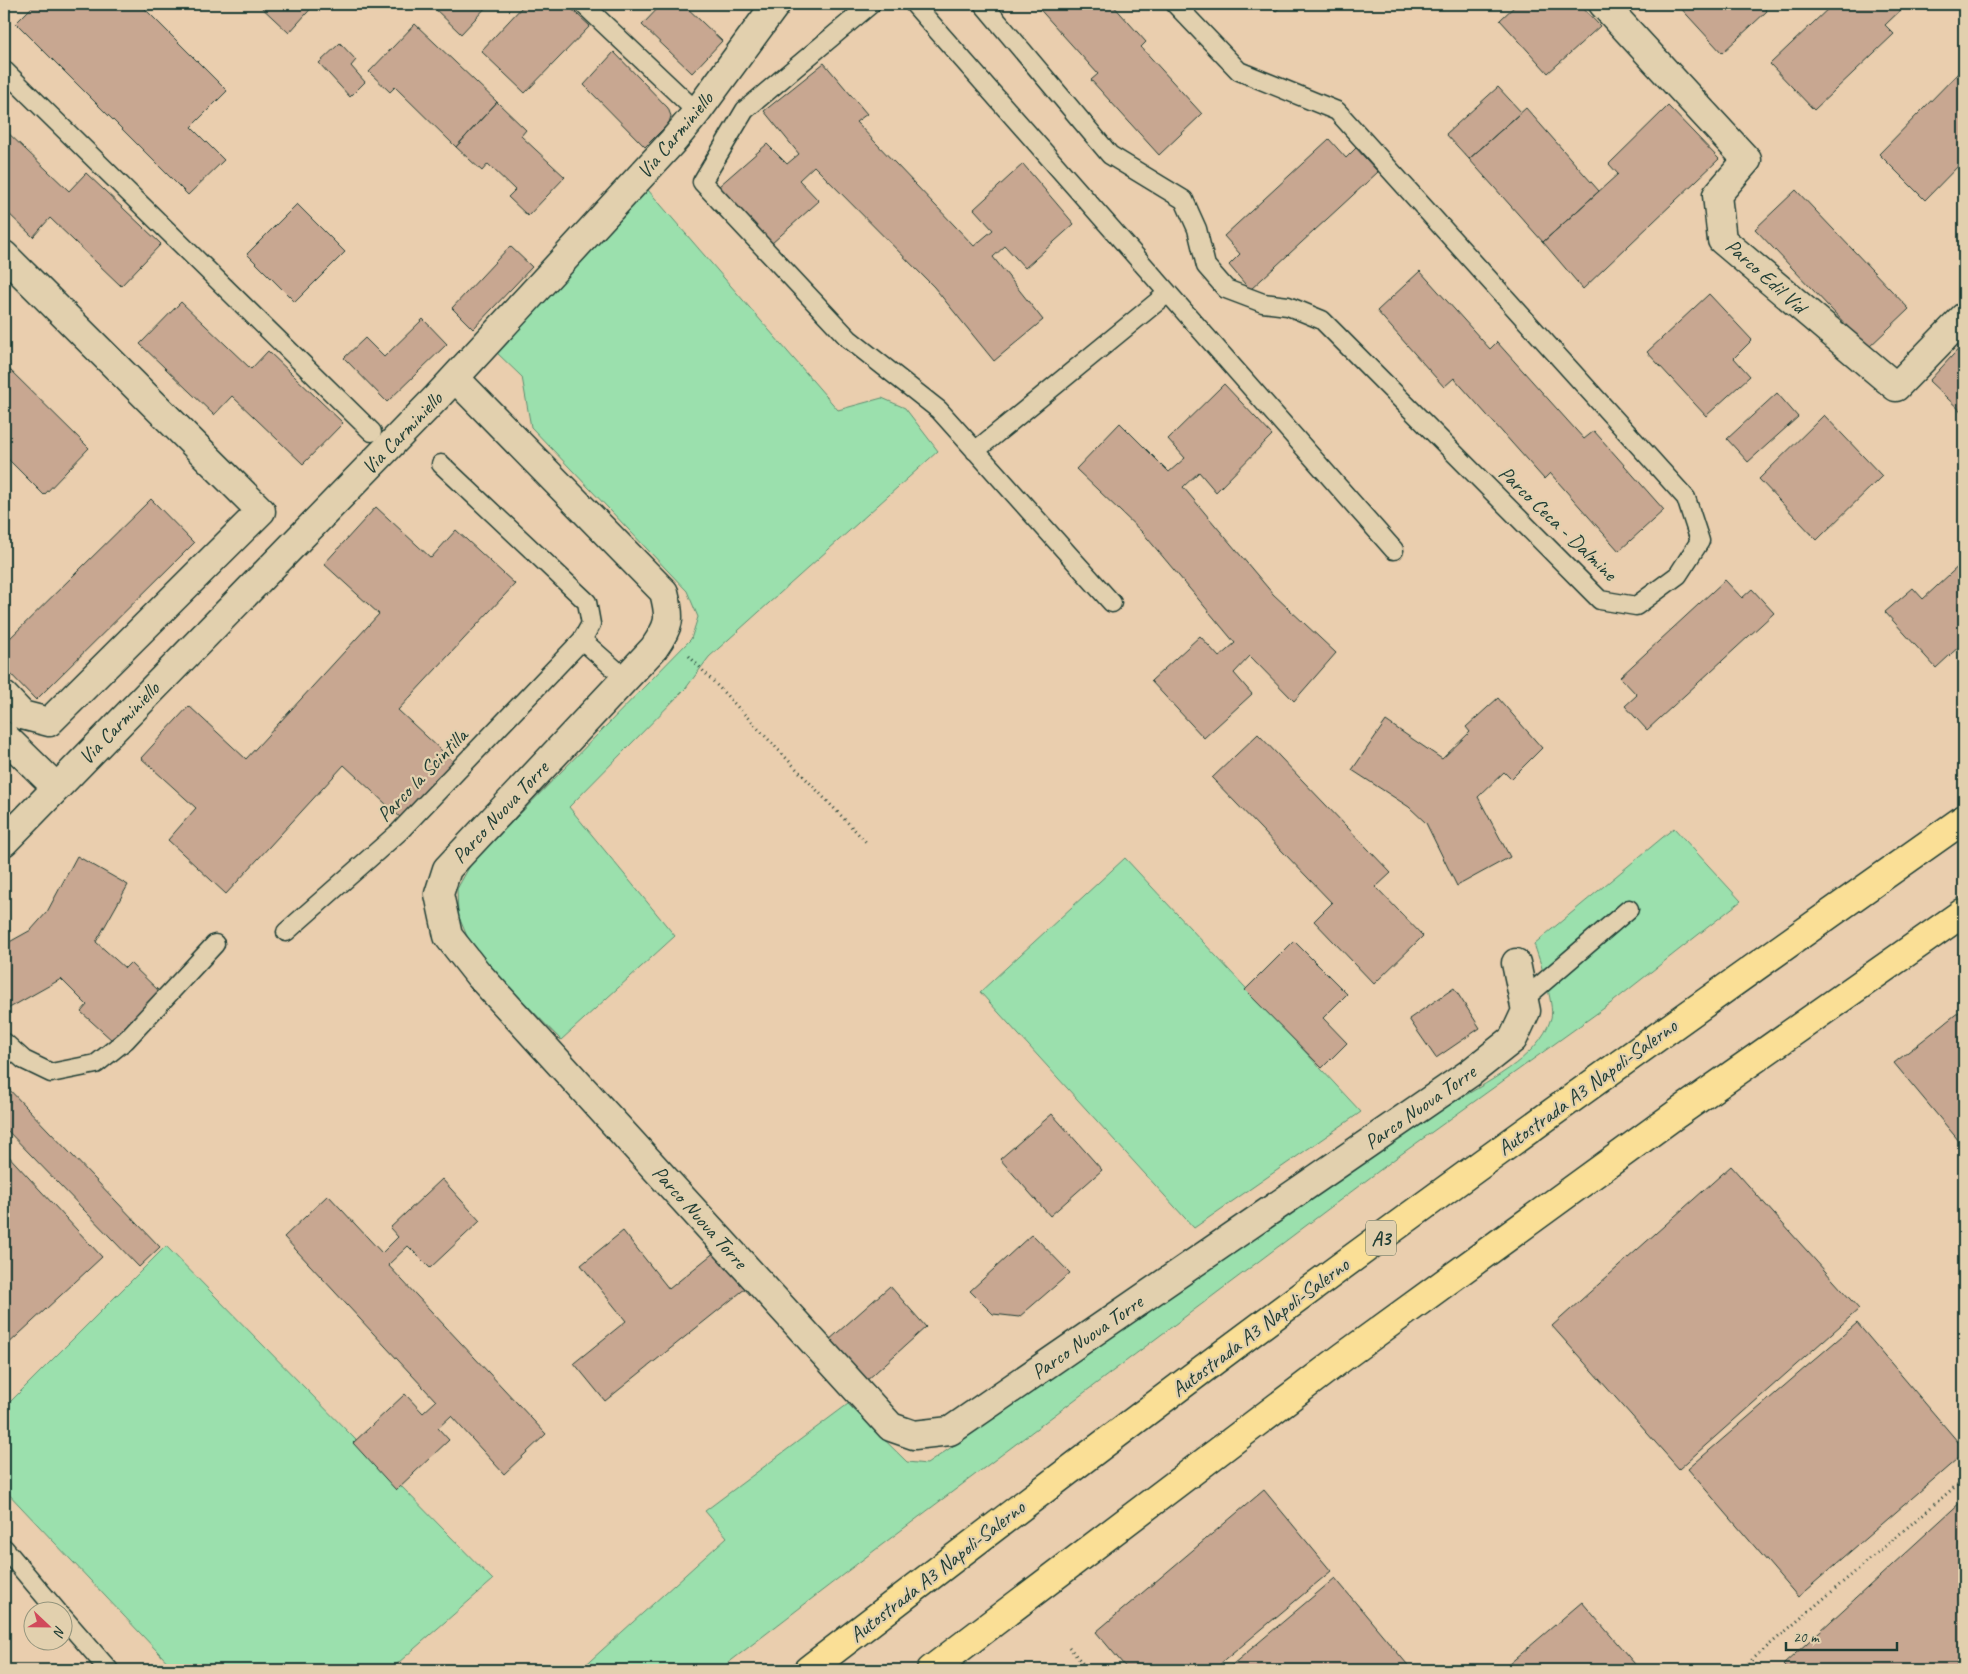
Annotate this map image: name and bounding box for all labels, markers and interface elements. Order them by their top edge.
street label: Via Carminiello [631,85,720,184]
street label: Parco Edil Vid [1720,233,1815,322]
street label: Via Carminiello [356,385,449,480]
street label: Parco Ceca - Dalmine [1493,460,1623,587]
street label: Via Carminiello [73,675,166,770]
street label: Parco la Scintilla [371,721,475,827]
street label: Parco Nuova Torre [446,754,555,869]
street label: Autostrada A3 Napoli-Salerno [1492,1012,1683,1161]
street label: Parco Nuova Torre [1359,1058,1483,1155]
street label: Parco Nuova Torre [647,1160,755,1276]
road number: A3 [1366,1220,1396,1256]
street label: Autostrada A3 Napoli-Salerno [1166,1251,1355,1402]
street label: Parco Nuova Torre [1026,1288,1150,1385]
street label: Autostrada A3 Napoli-Salerno [844,1493,1031,1648]
north arrow [22,1602,72,1652]
scale bar [1786,1619,1897,1651]
text: N [49,1623,69,1640]
text: 20 m [1793,1628,1820,1647]

